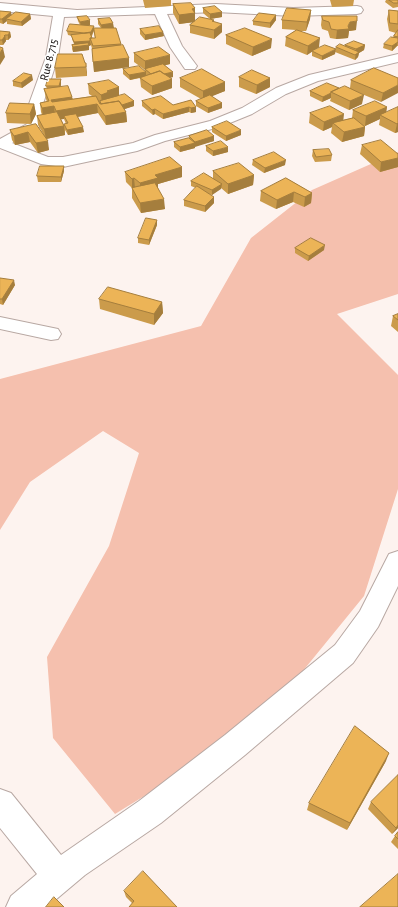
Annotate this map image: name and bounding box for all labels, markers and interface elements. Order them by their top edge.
street label: Rue 8.715 [37,38,61,82]

